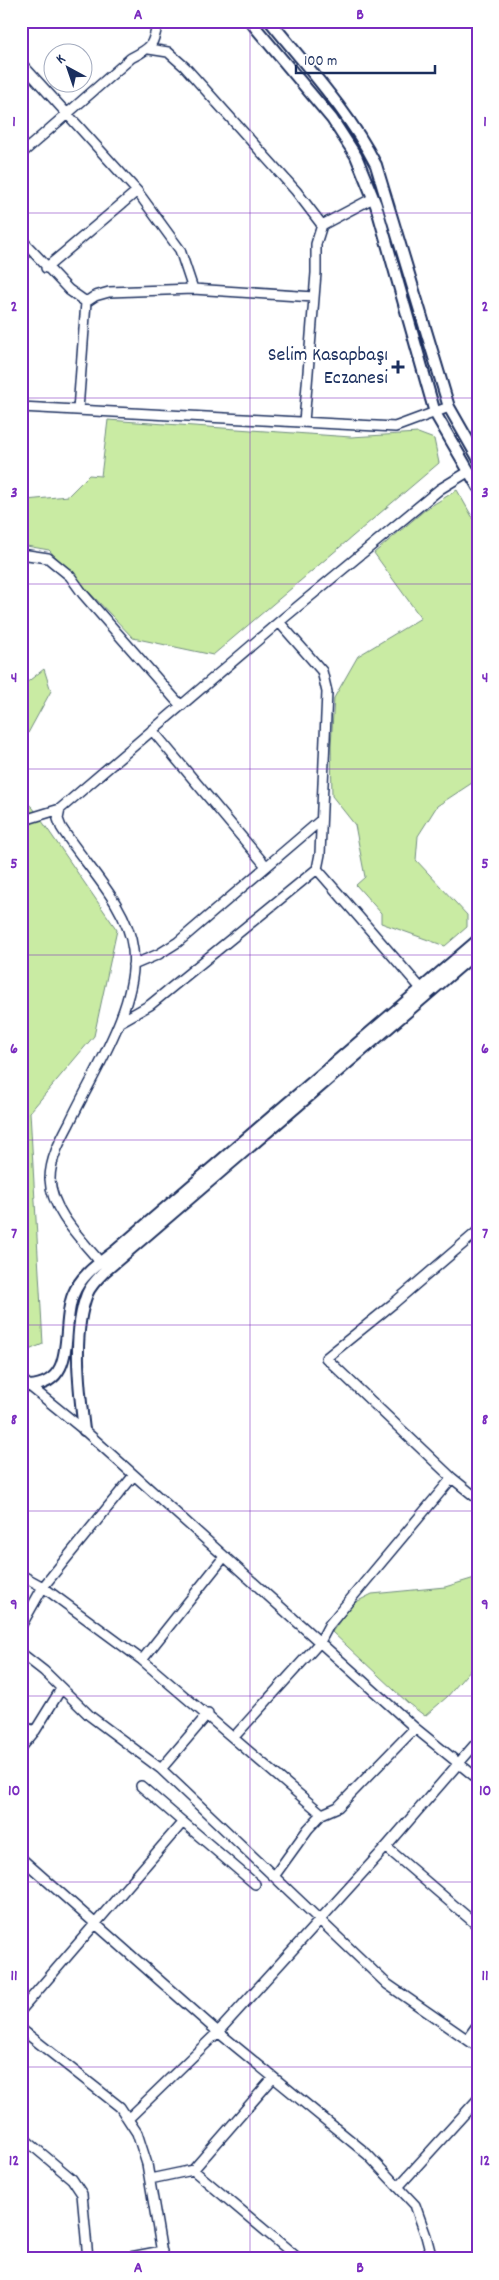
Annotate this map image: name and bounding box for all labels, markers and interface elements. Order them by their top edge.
text: A [134,4,143,27]
text: B [356,4,364,27]
north arrow [42,42,92,92]
scale bar [296,42,435,74]
text: K [52,49,70,69]
text: 100 m [304,51,337,73]
text: 1 [12,111,16,134]
text: 1 [483,111,487,134]
text: 2 [11,296,18,319]
text: 2 [482,296,489,319]
place label: Selim Kasapbaşı Eczanesi [268,342,388,393]
marker: Selim Kasapbaşı Eczanesi [392,361,404,373]
text: 3 [10,482,18,505]
text: 3 [481,482,489,505]
text: 4 [11,667,17,690]
text: 4 [482,667,488,690]
text: 5 [10,853,18,876]
text: 5 [481,853,489,876]
text: 6 [10,1038,18,1061]
text: 6 [481,1038,489,1061]
text: 7 [11,1223,17,1246]
text: 7 [482,1223,488,1246]
text: 8 [11,1409,18,1432]
text: 8 [482,1409,489,1432]
text: 9 [10,1594,18,1617]
text: 9 [481,1594,489,1617]
text: 10 [8,1780,20,1803]
text: 10 [479,1780,491,1803]
text: 11 [10,1965,18,1988]
text: 11 [481,1965,489,1988]
text: 12 [9,2150,19,2173]
text: 12 [480,2150,490,2173]
text: A [134,2257,143,2280]
text: B [356,2257,364,2280]

